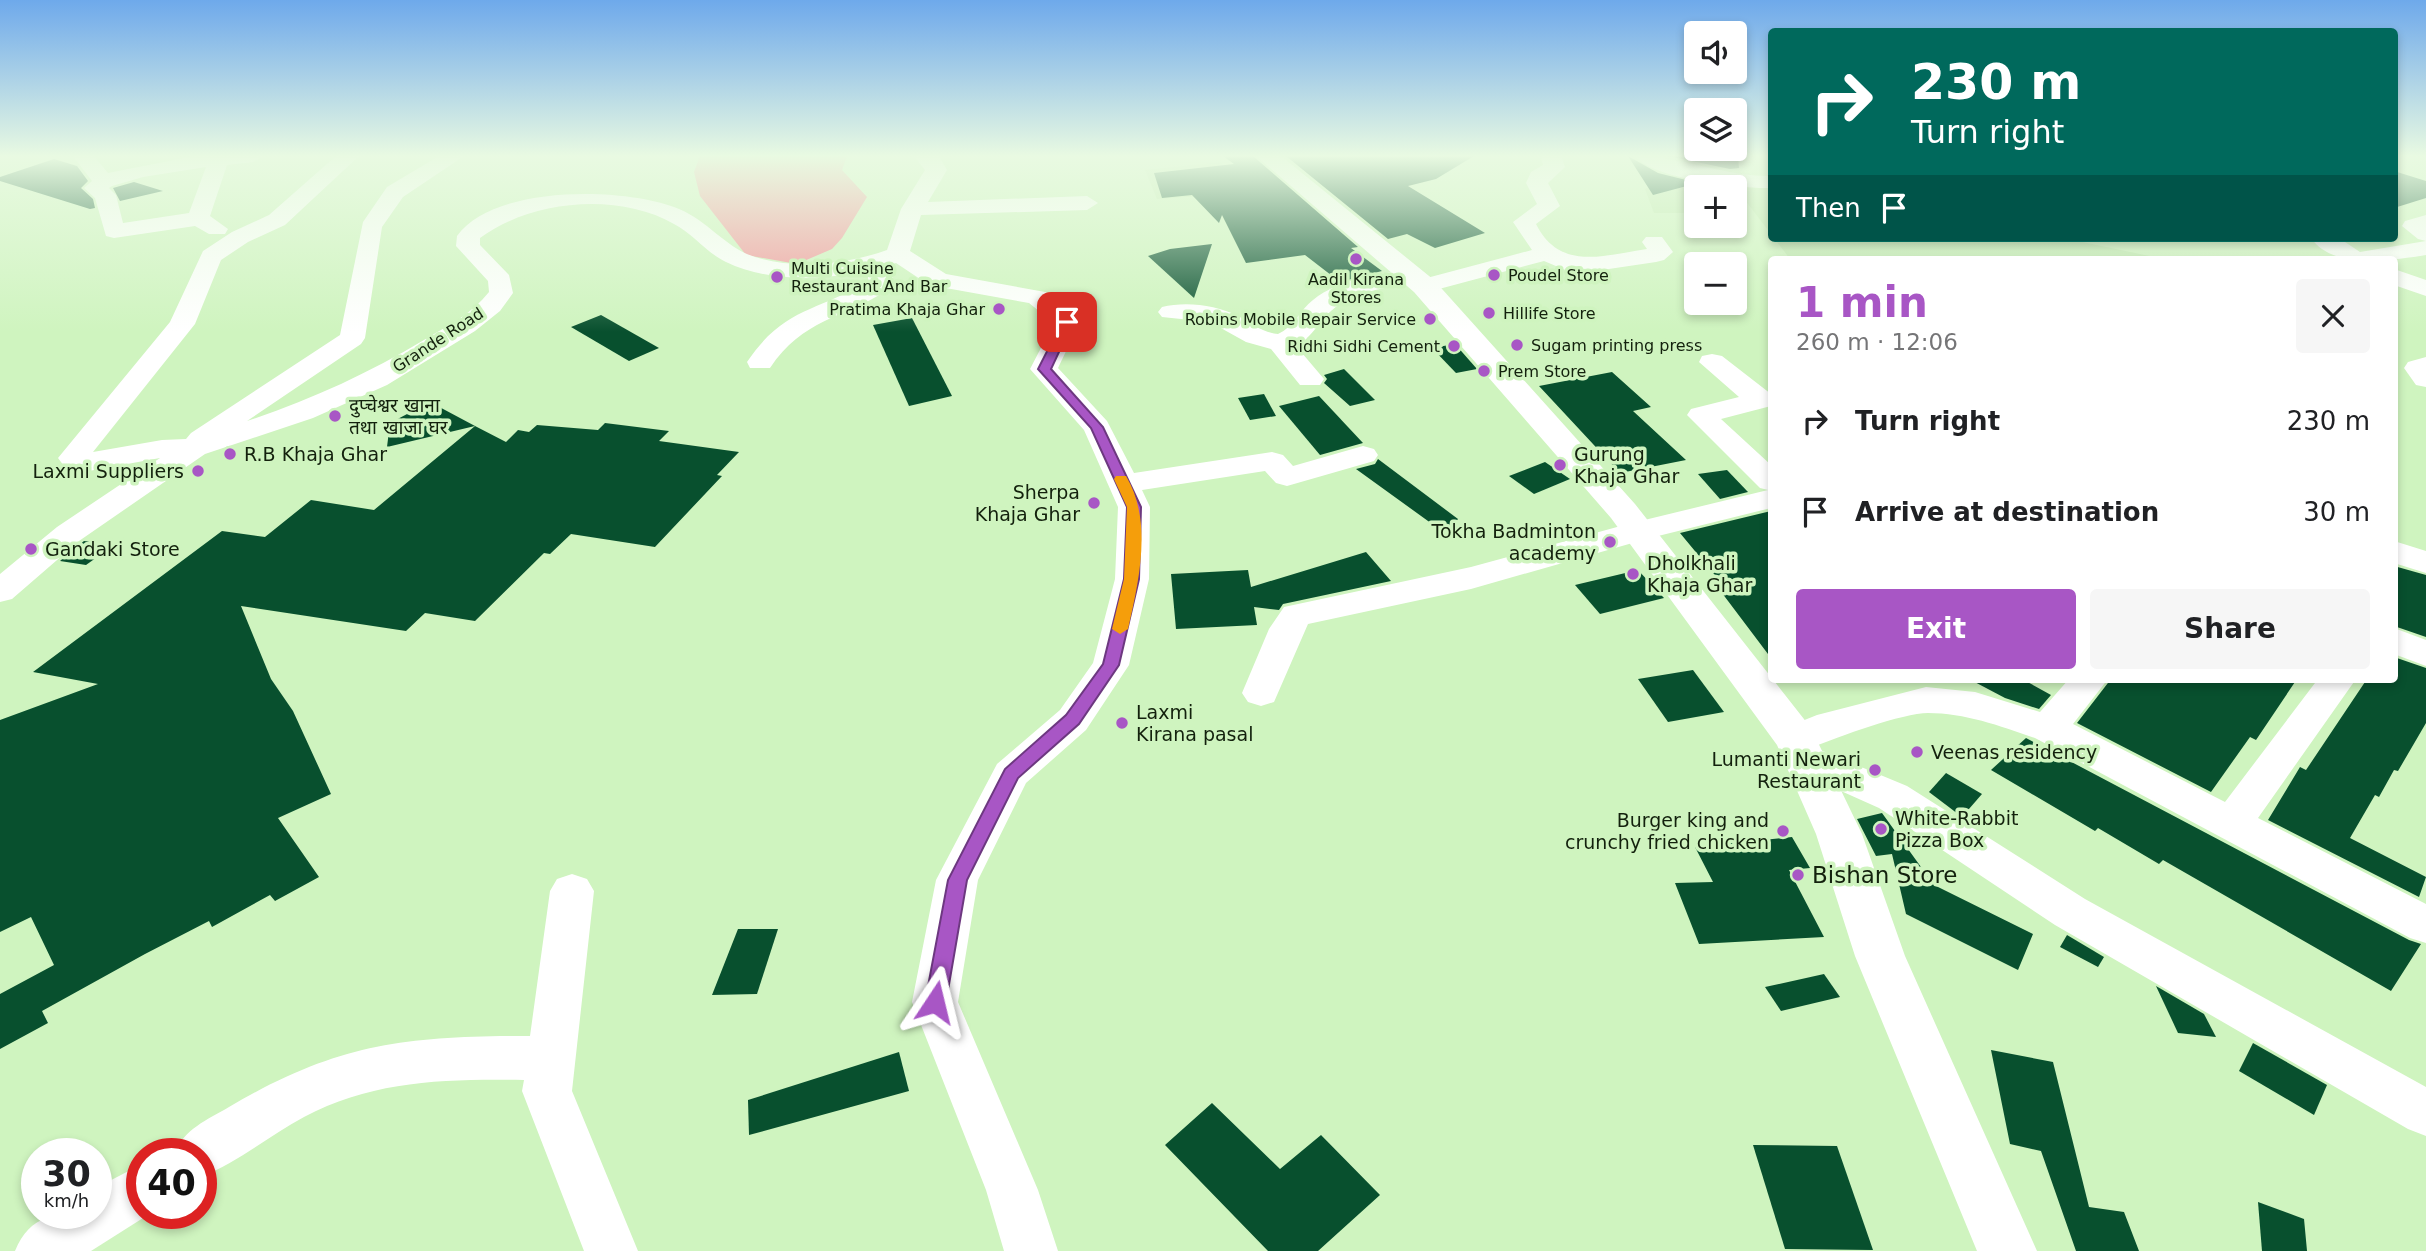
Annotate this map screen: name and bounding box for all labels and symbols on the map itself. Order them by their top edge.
marker: Aadil Kirana Stores [1348,251,1364,267]
place label: Multi Cuisine Restaurant And Bar [791,259,948,296]
place label: Poudel Store [1508,266,1609,285]
marker: Poudel Store [1486,267,1502,283]
marker: Multi Cuisine Restaurant And Bar [769,269,785,285]
place label: Aadil Kirana Stores [1308,270,1404,307]
pin [1037,292,1097,352]
place label: Pratima Khaja Ghar [829,300,985,319]
marker: Pratima Khaja Ghar [991,301,1007,317]
street label: Grande Road [389,304,487,376]
place label: Hillife Store [1503,304,1596,323]
marker: Hillife Store [1481,305,1497,321]
place label: Robins Mobile Repair Service [1185,310,1416,329]
marker: Robins Mobile Repair Service [1422,311,1438,327]
place label: Sugam printing press [1531,336,1702,355]
place label: Ridhi Sidhi Cement [1287,337,1440,356]
marker: Sugam printing press [1509,337,1525,353]
marker: Ridhi Sidhi Cement [1446,338,1462,354]
place label: Prem Store [1498,362,1586,381]
marker: Prem Store [1476,363,1492,379]
place label: दुप्चेश्वर खाना तथा खाजा घर [349,394,449,438]
marker: दुप्चेश्वर खाना तथा खाजा घर [327,408,343,424]
place label: R.B Khaja Ghar [244,443,387,465]
place label: Gurung Khaja Ghar [1574,443,1680,487]
marker: R.B Khaja Ghar [222,446,238,462]
marker: Gurung Khaja Ghar [1552,457,1568,473]
place label: Laxmi Suppliers [33,460,184,482]
marker: Laxmi Suppliers [190,463,206,479]
place label: Sherpa Khaja Ghar [975,481,1080,525]
marker: Sherpa Khaja Ghar [1086,495,1102,511]
place label: Tokha Badminton academy [1431,520,1596,564]
marker: Tokha Badminton academy [1602,534,1618,550]
place label: Gandaki Store [45,538,180,560]
marker: Gandaki Store [23,541,39,557]
place label: Dholkhali Khaja Ghar [1647,552,1753,596]
marker: Dholkhali Khaja Ghar [1625,566,1641,582]
place label: Laxmi Kirana pasal [1136,701,1253,745]
marker: Laxmi Kirana pasal [1114,715,1130,731]
place label: Veenas residency [1931,741,2097,763]
marker: Veenas residency [1909,744,1925,760]
place label: Lumanti Newari Restaurant [1712,748,1861,792]
marker: Lumanti Newari Restaurant [1867,762,1883,778]
place label: White-Rabbit Pizza Box [1895,807,2018,851]
place label: Burger king and crunchy fried chicken [1565,809,1769,853]
marker: White-Rabbit Pizza Box [1873,821,1889,837]
marker: Burger king and crunchy fried chicken [1775,823,1791,839]
place label: Bishan Store [1812,862,1958,888]
marker: Bishan Store [1790,867,1806,883]
position arrow [898,965,972,1039]
speed limit sign: 40 [126,1138,217,1229]

